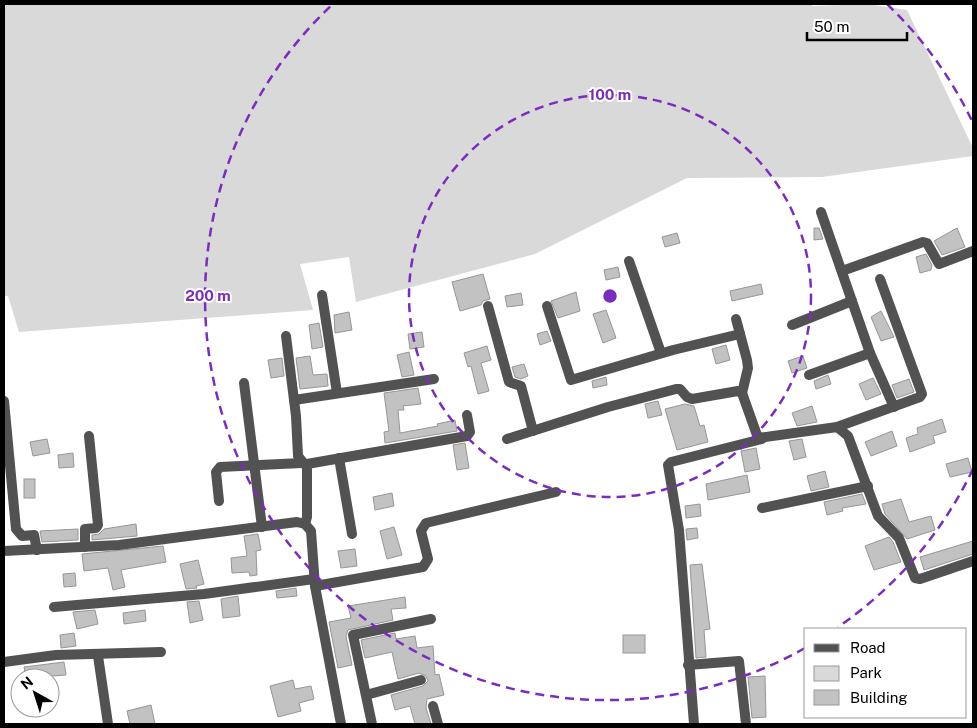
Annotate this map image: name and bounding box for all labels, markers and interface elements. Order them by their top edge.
scale bar [807,10,907,42]
text: 50 m [814,18,849,35]
text: 100 m [589,86,631,103]
text: 200 m [185,287,231,304]
centre of rings [601,287,619,305]
legend [804,628,967,718]
text: Road [850,639,886,656]
text: Park [850,664,882,681]
north arrow [10,668,60,718]
text: N [18,673,36,693]
text: Building [850,689,908,706]

